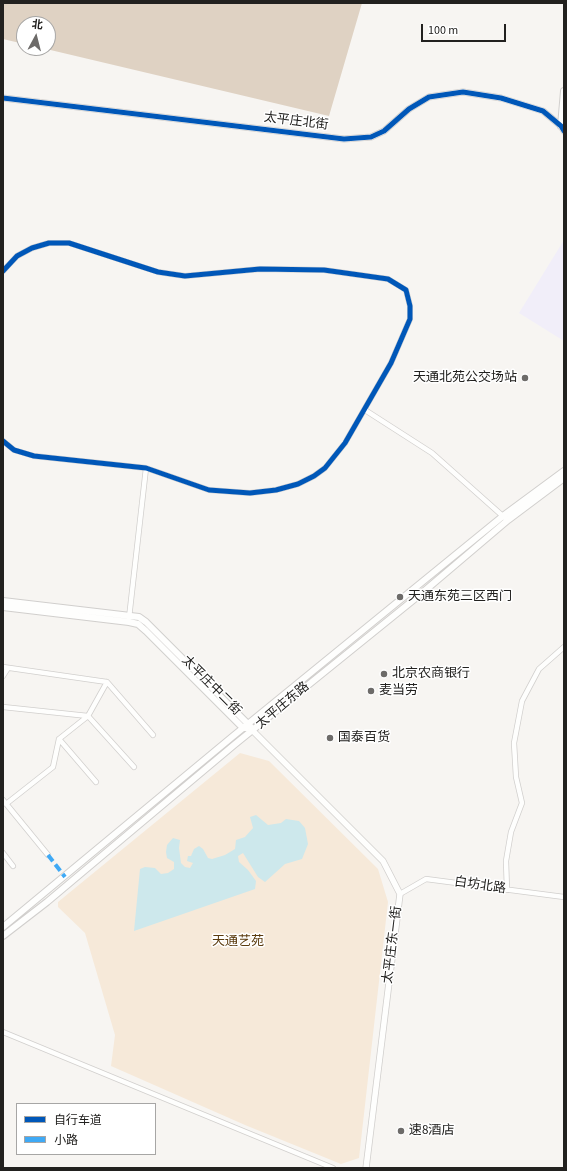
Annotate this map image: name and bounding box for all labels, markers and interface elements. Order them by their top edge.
north arrow [16,16,56,56]
text: 北 [31,16,44,33]
scale bar [423,16,508,42]
text: 100 m [428,22,458,39]
street label: 太平庄北街 [263,110,329,134]
place label: 天通北苑公交场站 [413,370,517,386]
marker: 天通北苑公交场站 [520,373,530,383]
place label: 天通东苑三区西门 [408,589,512,605]
marker: 天通东苑三区西门 [395,592,405,602]
street label: 太平庄中二街 [178,653,244,719]
place label: 北京农商银行 [392,666,470,682]
marker: 北京农商银行 [379,669,389,679]
street label: 太平庄东路 [253,679,313,733]
place label: 麦当劳 [379,683,418,699]
marker: 麦当劳 [366,686,376,696]
place label: 国泰百货 [338,730,390,746]
marker: 国泰百货 [325,733,335,743]
street label: 白坊北路 [453,875,507,897]
street label: 太平庄东一街 [381,905,405,985]
park label: 天通艺苑 [212,934,264,950]
legend [16,1103,156,1155]
text: 自行车道 [54,1112,102,1129]
place label: 速8酒店 [409,1123,454,1139]
marker: 速8酒店 [396,1126,406,1136]
text: 小路 [54,1132,78,1149]

